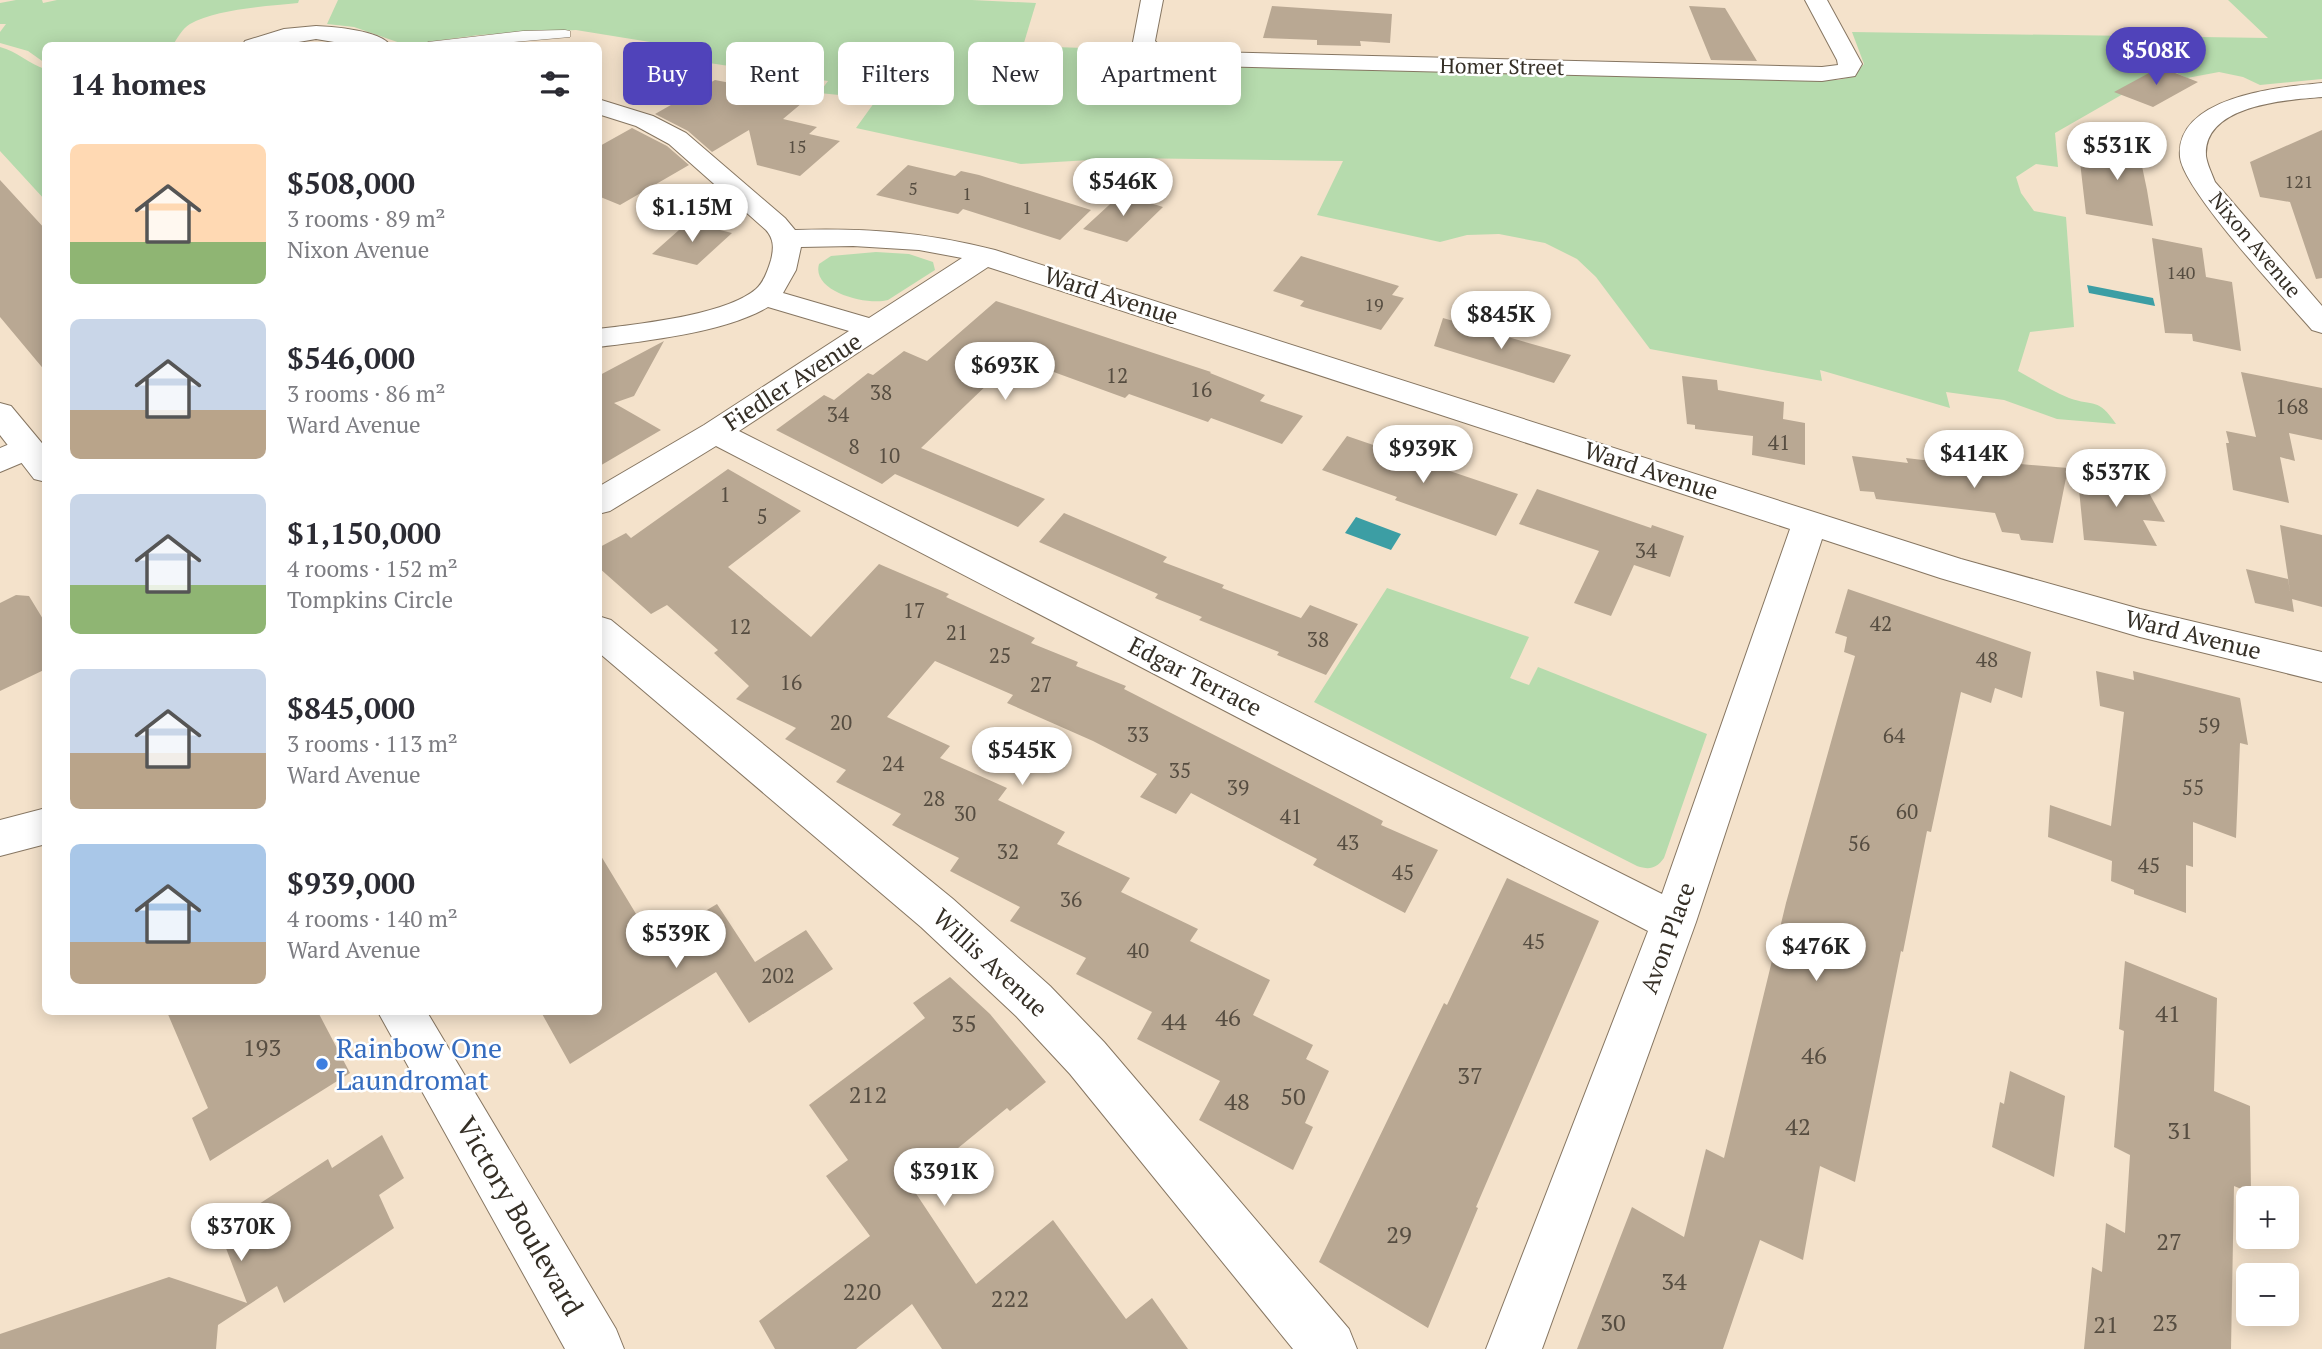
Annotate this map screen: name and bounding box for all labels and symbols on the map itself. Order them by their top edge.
pin: $508K [2107,28,2205,87]
street label: Homer Street [1439,51,1565,81]
pin: $531K [2068,122,2166,182]
house number: 15 [787,134,807,158]
pin: $546K [1074,158,1172,218]
house number: 121 [2285,169,2313,193]
house number: 5 [908,176,918,200]
house number: 1 [962,181,972,205]
pin: $1.15M [635,184,749,244]
street label: Nixon Avenue [2203,186,2308,303]
house number: 1 [1022,195,1032,219]
street label: Ward Avenue [1040,258,1183,332]
house number: 140 [2167,260,2195,284]
house number: 19 [1364,292,1384,316]
pin: $845K [1452,292,1550,351]
street label: Fiedler Avenue [717,325,867,438]
pin: $693K [956,342,1054,402]
house number: 12 [1106,361,1128,389]
house number: 16 [1190,375,1212,403]
house number: 38 [870,378,892,406]
house number: 168 [2275,392,2309,420]
house number: 34 [827,400,850,428]
pin: $939K [1374,426,1472,485]
house number: 41 [1768,428,1790,456]
pin: $414K [1925,430,2023,490]
house number: 8 [848,432,860,460]
street label: Ward Avenue [1580,433,1723,507]
house number: 10 [878,441,900,469]
pin: $537K [2067,449,2165,509]
house number: 1 [719,480,731,508]
house number: 5 [756,502,768,530]
house number: 34 [1635,536,1658,564]
house number: 17 [903,596,925,624]
street label: Ward Avenue [2122,602,2265,666]
house number: 42 [1870,609,1892,637]
house number: 12 [729,612,751,640]
house number: 21 [946,618,968,646]
house number: 38 [1307,625,1329,653]
street label: Edgar Terrace [1123,629,1268,723]
house number: 25 [989,641,1011,669]
house number: 48 [1976,645,1998,673]
house number: 16 [780,668,802,696]
house number: 27 [1030,670,1052,698]
house number: 20 [830,708,852,736]
house number: 59 [2198,711,2220,739]
house number: 33 [1127,720,1149,748]
house number: 64 [1883,721,1906,749]
pin: $545K [973,728,1071,787]
house number: 24 [882,749,905,777]
house number: 35 [1169,756,1191,784]
house number: 39 [1227,773,1249,801]
house number: 55 [2182,773,2204,801]
house number: 28 [923,784,945,812]
house number: 60 [1896,797,1918,825]
house number: 30 [954,799,976,827]
house number: 41 [1280,802,1302,830]
house number: 43 [1337,828,1359,856]
house number: 56 [1848,829,1870,857]
house number: 32 [997,837,1019,865]
house number: 45 [2138,851,2160,879]
house number: 45 [1392,858,1414,886]
street label: Avon Place [1632,878,1702,998]
house number: 36 [1060,885,1082,913]
street label: Willis Avenue [927,901,1055,1024]
pin: $539K [627,911,725,970]
pin: $476K [1767,923,1865,983]
house number: 45 [1523,927,1545,955]
house number: 40 [1127,936,1149,964]
house number: 202 [761,961,795,989]
house number: 41 [2155,997,2181,1029]
house number: 46 [1215,1001,1241,1033]
house number: 44 [1161,1005,1187,1037]
house number: 35 [951,1007,977,1039]
place label: Rainbow One Laundromat [336,1029,502,1098]
house number: 193 [243,1031,281,1063]
house number: 46 [1801,1039,1827,1071]
marker: Rainbow One Laundromat [314,1056,330,1072]
house number: 37 [1457,1059,1483,1091]
house number: 212 [849,1078,887,1110]
house number: 50 [1280,1080,1306,1112]
house number: 48 [1224,1085,1250,1117]
street label: Victory Boulevard [448,1109,592,1322]
house number: 42 [1785,1110,1811,1142]
house number: 31 [2167,1114,2193,1146]
pin: $391K [895,1148,993,1208]
pin: $370K [192,1204,290,1263]
house number: 29 [1386,1218,1412,1250]
house number: 27 [2156,1225,2182,1257]
house number: 34 [1661,1265,1687,1297]
house number: 220 [843,1275,881,1307]
house number: 222 [991,1282,1029,1314]
house number: 30 [1600,1306,1626,1338]
house number: 23 [2152,1306,2178,1338]
house number: 21 [2093,1308,2119,1340]

